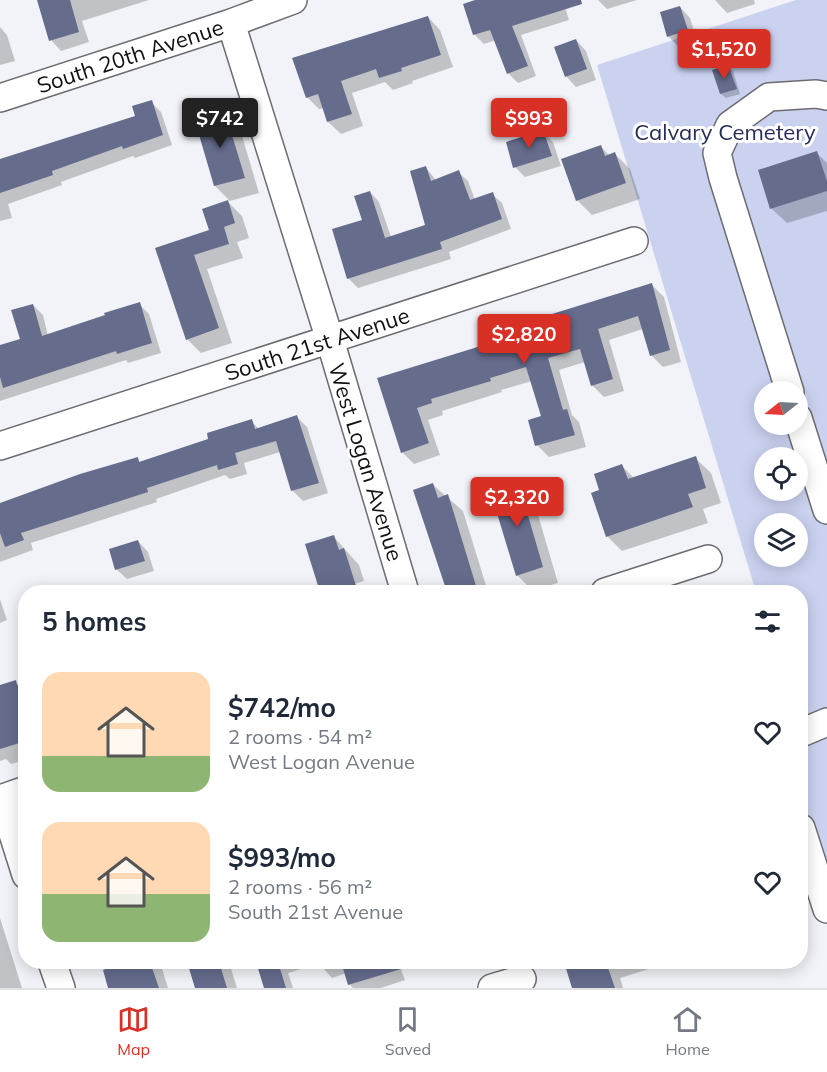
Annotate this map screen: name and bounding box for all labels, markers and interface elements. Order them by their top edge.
street label: South 20th Avenue [33,13,227,99]
pin: $1,520 [675,29,773,80]
text: $1,520 [692,36,756,61]
pin: $742 [184,98,256,149]
pin: $993 [493,98,565,149]
text: $742 [196,105,244,130]
text: $993 [505,105,553,130]
park label: Calvary Cemetery [634,118,816,146]
street label: South 21st Avenue [221,301,413,387]
pin: $2,820 [475,314,573,365]
text: $2,820 [492,321,556,346]
street label: West Logan Avenue [323,360,409,564]
north arrow [754,381,808,435]
map controls [754,381,808,567]
button: locate [754,447,808,501]
pin: $2,320 [468,477,566,528]
text: $2,320 [485,484,549,509]
button: layers [754,513,808,567]
text: 5 homes [42,605,146,638]
icon: filters [751,605,784,638]
text: $742/mo [228,691,336,724]
icon: home [90,696,162,768]
icon: heart [751,716,784,749]
text: 2 rooms · 54 m² [228,724,372,749]
text: West Logan Avenue [228,749,415,774]
text: $993/mo [228,841,336,874]
icon: home [90,846,162,918]
icon: heart [751,866,784,899]
text: 2 rooms · 56 m² [228,874,372,899]
text: South 21st Avenue [228,899,403,924]
tab: Map [117,1003,150,1059]
tab: Saved [385,1003,431,1059]
tab: Home [666,1003,710,1059]

